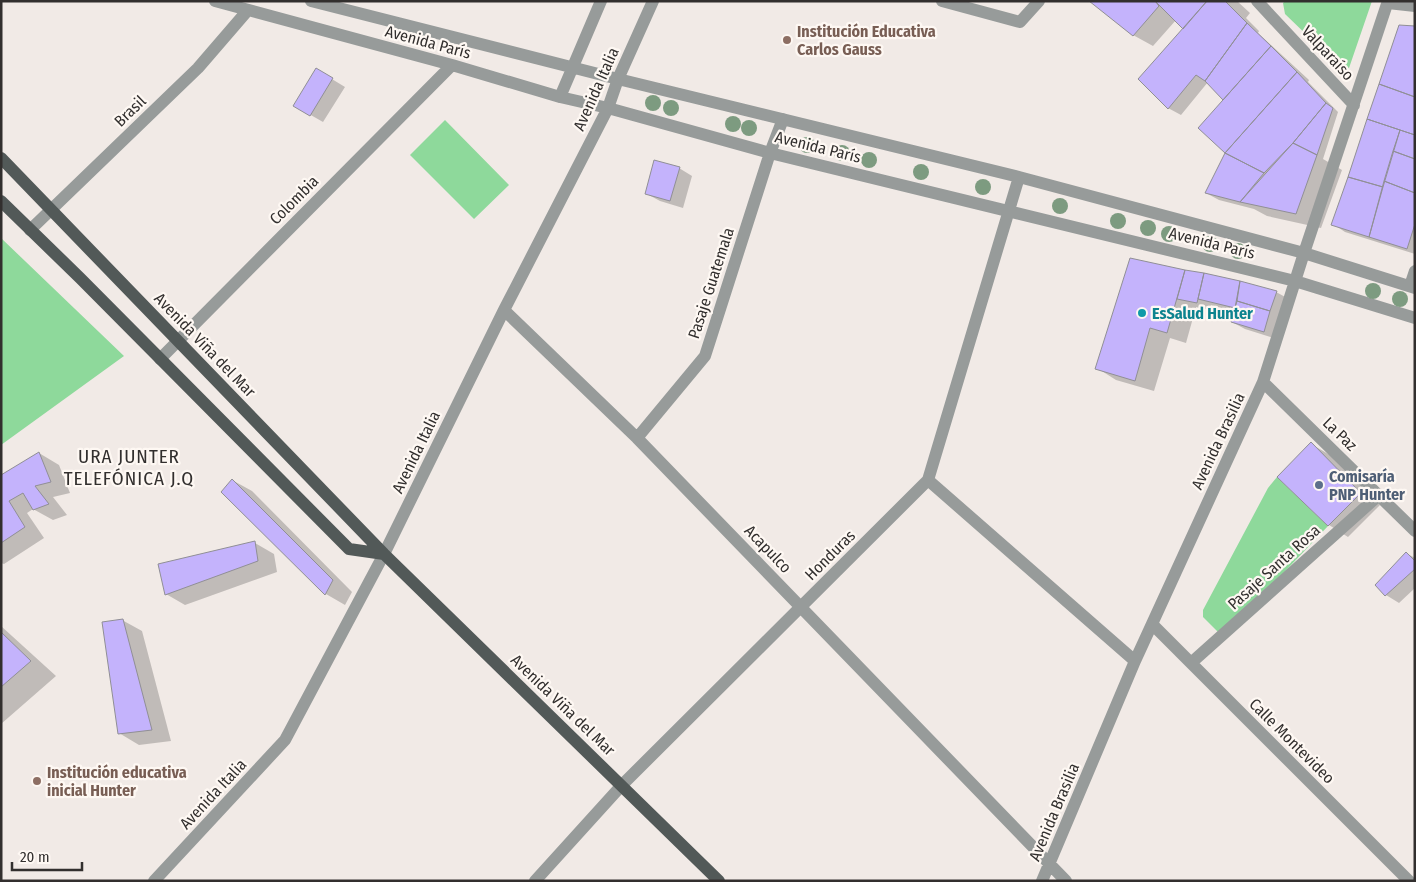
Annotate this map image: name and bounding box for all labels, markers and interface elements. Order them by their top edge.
street label: Avenida París [383,21,473,63]
place label: Institución Educativa Carlos Gauss [797,22,936,59]
street label: Valparaíso [1298,22,1358,84]
marker: Institución Educativa Carlos Gauss [781,34,793,46]
street label: Avenida Italia [569,44,623,134]
street label: Brasil [110,91,150,131]
street label: Avenida París [773,127,863,167]
street label: Colombia [266,171,323,228]
street label: Avenida París [1167,223,1257,263]
street label: Pasaje Guatemala [684,225,738,341]
street label: Avenida Viña del Mar [150,289,260,401]
place label: EsSalud Hunter [1152,304,1253,323]
marker: EsSalud Hunter [1136,307,1148,319]
street label: Avenida Brasilia [1187,389,1249,492]
street label: Avenida Italia [388,408,444,496]
street label: La Paz [1319,413,1361,455]
district label: URA JUNTER TELEFÓNICA J.Q [64,445,194,490]
place label: Comisaría PNP Hunter [1329,467,1405,504]
marker: Comisaría PNP Hunter [1313,479,1325,491]
street label: Pasaje Santa Rosa [1224,520,1324,613]
street label: Acapulco [741,521,795,577]
street label: Honduras [801,526,859,584]
street label: Avenida Viña del Mar [507,650,619,760]
street label: Calle Montevideo [1245,694,1339,788]
street label: Avenida Italia [176,755,250,833]
street label: Avenida Brasilia [1025,760,1083,864]
place label: Institución educativa inicial Hunter [47,763,187,800]
marker: Institución educativa inicial Hunter [31,775,43,787]
scale bar [12,840,82,872]
text: 20 m [20,848,50,866]

